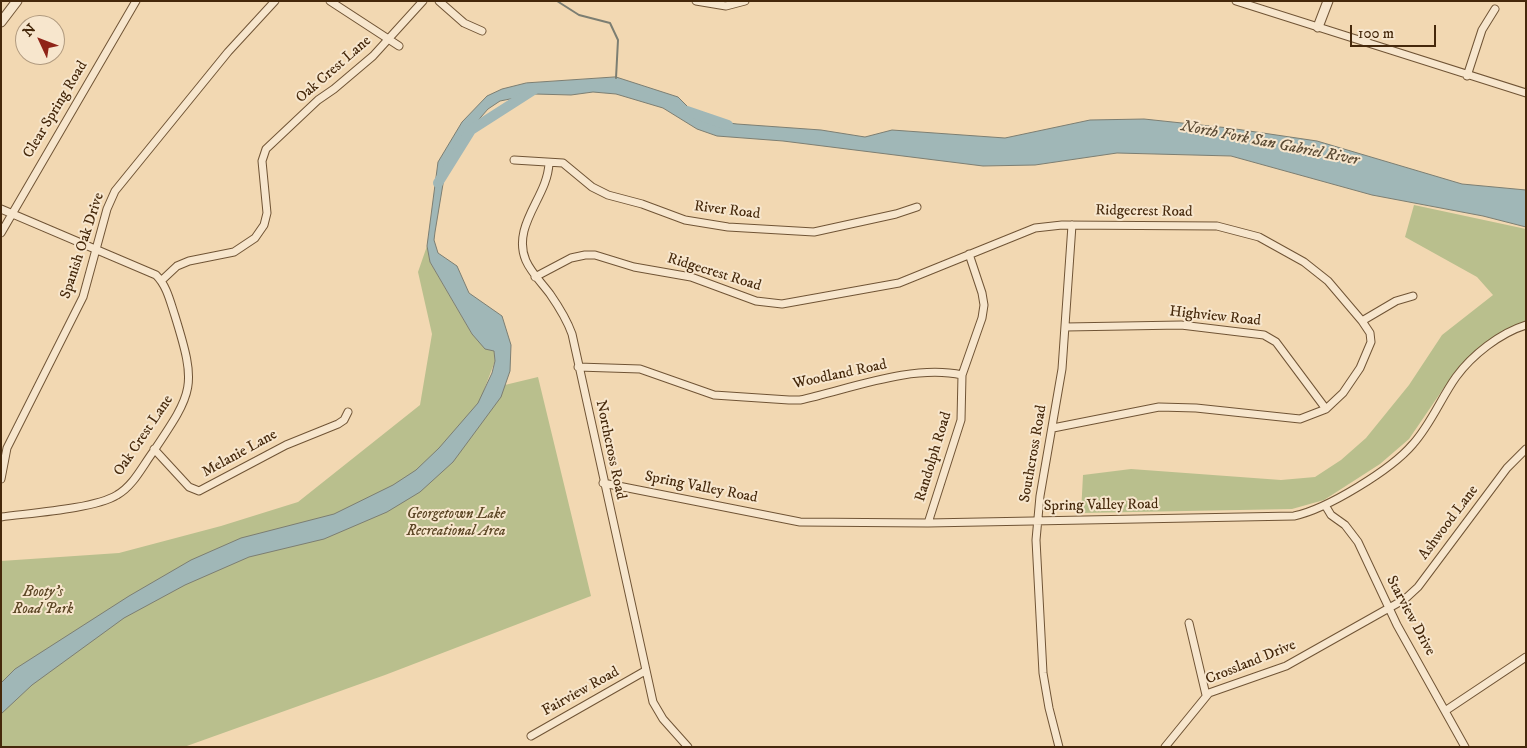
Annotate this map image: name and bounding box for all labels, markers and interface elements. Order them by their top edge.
north arrow [15,15,65,65]
scale bar [1352,15,1438,47]
text: N [19,20,40,41]
text: 100 m [1358,24,1394,43]
street label: Oak Crest Lane [293,33,375,107]
street label: Clear Spring Road [20,58,92,162]
water label: North Fork San Gabriel River [1179,117,1361,171]
street label: Spanish Oak Drive [57,191,109,301]
street label: River Road [693,198,761,224]
street label: Ridgecrest Road [1095,202,1193,222]
street label: Ridgecrest Road [665,250,763,296]
street label: Highview Road [1168,303,1262,331]
street label: Woodland Road [791,356,889,394]
street label: Oak Crest Lane [110,392,178,480]
street label: Northcross Road [591,399,629,501]
street label: Southcross Road [1017,404,1051,504]
street label: Randolph Road [912,410,956,504]
street label: Melanie Lane [199,426,281,482]
street label: Spring Valley Road [643,468,759,508]
street label: Ashwood Lane [1415,482,1483,564]
street label: Spring Valley Road [1044,496,1158,516]
park label: Georgetown Lake Recreational Area [406,506,506,541]
street label: Starview Drive [1381,573,1439,659]
park label: Booty's Road Park [13,584,73,619]
street label: Crossland Drive [1203,637,1299,689]
street label: Fairview Road [539,663,623,721]

